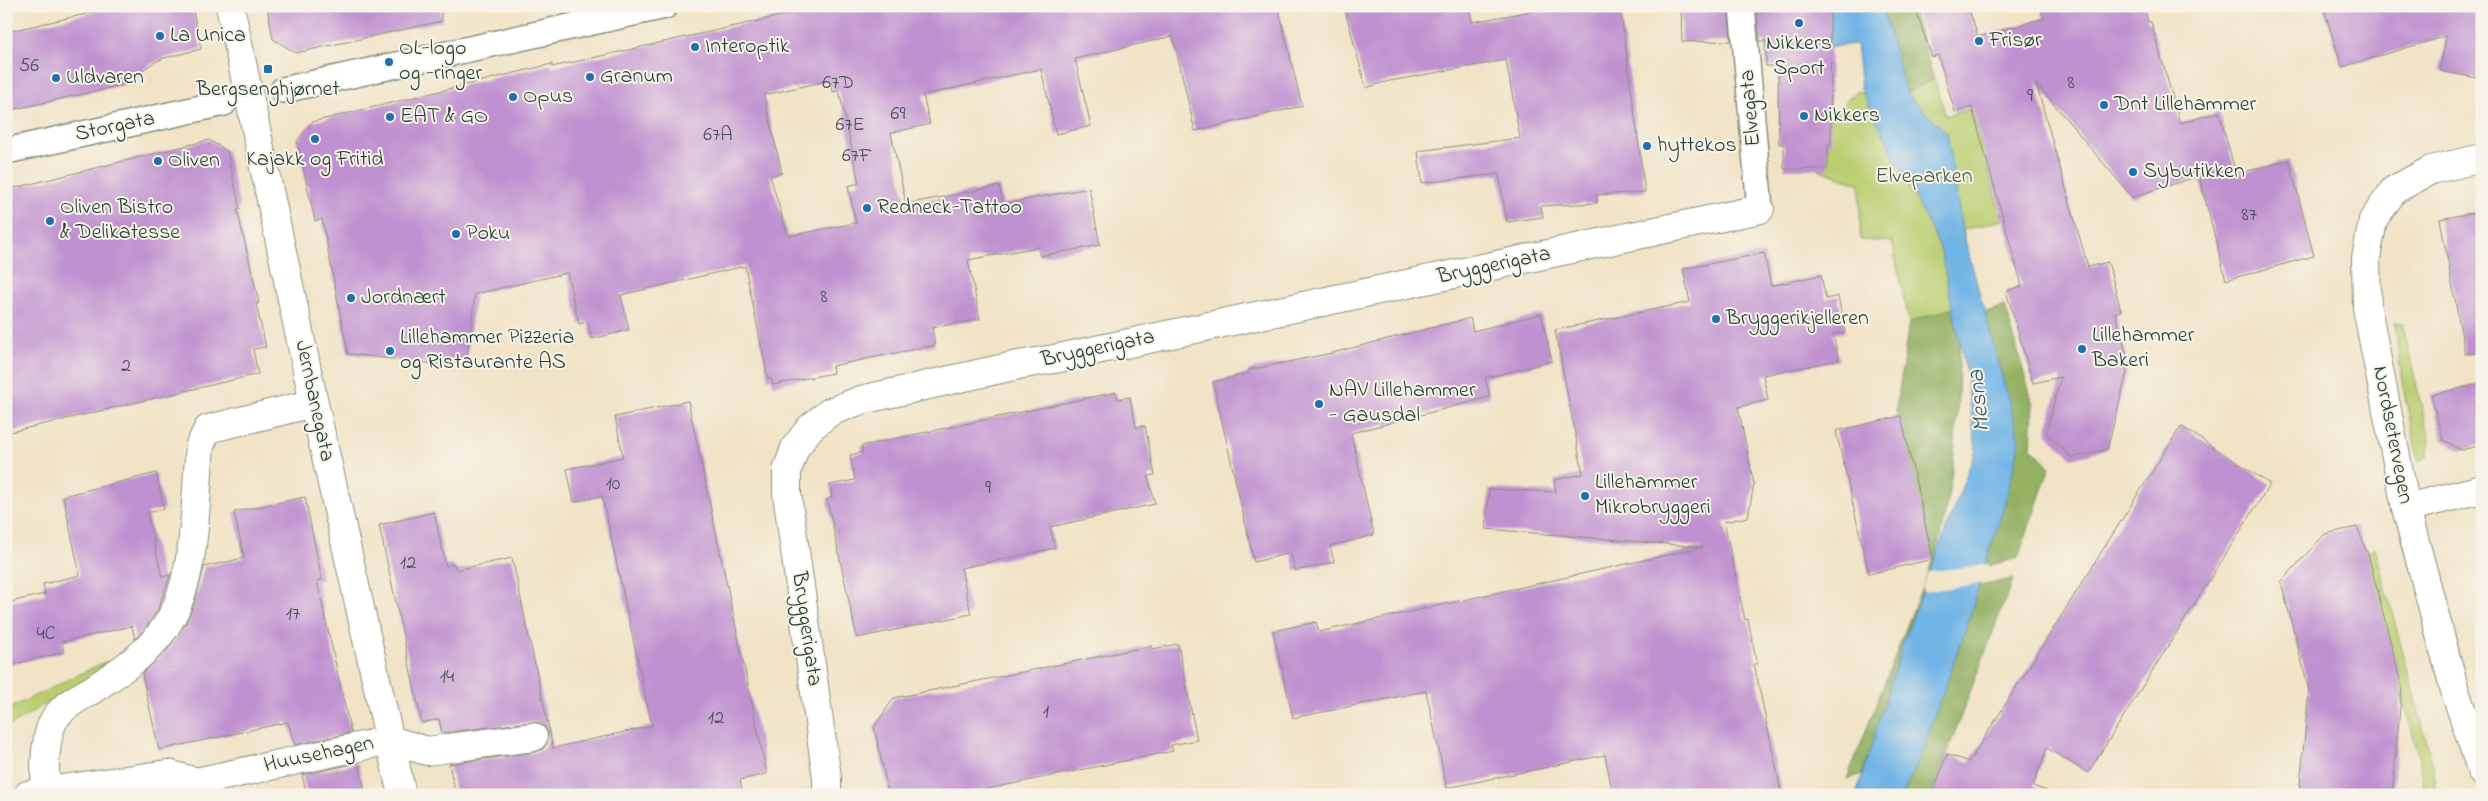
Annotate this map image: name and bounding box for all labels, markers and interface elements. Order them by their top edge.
marker: Nikkers Sport [1793,17,1805,29]
place label: La Unica [170,20,246,52]
place label: Frisør [1988,25,2042,57]
place label: Nikkers Sport [1766,28,1832,85]
marker: La Unica [154,30,166,42]
place label: Interoptik [705,31,790,63]
place label: OL-logo og -ringer [399,33,482,91]
marker: Frisør [1973,35,1985,47]
marker: Interoptik [689,41,701,53]
house number: 56 [19,52,39,81]
marker: OL-logo og -ringer [383,56,395,68]
place label: Granum [600,61,673,93]
place label: Uldvaren [66,62,144,94]
marker: Bergsenghjørnet [262,63,274,75]
street label: Elvegata [1732,68,1771,148]
house number: 67D [822,69,854,98]
house number: 8 [2067,69,2075,98]
marker: Granum [584,71,596,83]
marker: Uldvaren [50,72,62,84]
place label: Bergsenghjørnet [195,74,340,107]
place label: Opus [523,81,573,113]
house number: 9 [2027,82,2033,111]
place label: Dnt Lillehammer [2113,89,2257,121]
marker: Opus [507,91,519,103]
marker: Dnt Lillehammer [2098,99,2110,111]
house number: 69 [891,100,905,129]
place label: Nikkers [1814,100,1880,132]
place label: EAT & GO [400,101,488,133]
street label: Storgata [72,103,158,152]
marker: Nikkers [1798,110,1810,122]
marker: EAT & GO [384,111,396,123]
house number: 67E [835,111,865,140]
house number: 67A [703,121,733,150]
place label: hyttekos [1657,130,1737,163]
marker: Kajakk og Fritid [309,133,321,145]
marker: hyttekos [1641,140,1653,152]
house number: 67F [842,142,872,171]
place label: Kajakk og Fritid [246,144,384,177]
place label: Oliven [168,145,220,177]
marker: Oliven [152,155,164,167]
place label: Sybutikken [2143,156,2245,189]
park label: Elveparken [1875,161,1973,193]
marker: Sybutikken [2127,166,2139,178]
place label: Oliven Bistro & Delikatesse [60,192,180,249]
place label: Redneck-Tattoo [877,192,1022,224]
house number: 87 [2241,201,2257,230]
marker: Redneck-Tattoo [861,202,873,214]
marker: Oliven Bistro & Delikatesse [44,215,56,227]
place label: Poku [466,218,510,250]
marker: Poku [450,228,462,240]
street label: Bryggerigata [1433,238,1554,295]
place label: Jordnært [361,282,447,314]
house number: 8 [820,283,828,312]
marker: Jordnært [345,292,357,304]
place label: Bryggerikjelleren [1725,303,1869,336]
marker: Bryggerikjelleren [1710,313,1722,325]
place label: Lillehammer Bakeri [2091,320,2195,377]
street label: Bryggerigata [1037,321,1158,378]
place label: Lillehammer Pizzeria og Ristaurante AS [400,322,574,380]
street label: Jernbanegata [285,337,342,465]
marker: Lillehammer Bakeri [2076,343,2088,355]
marker: Lillehammer Pizzeria og Ristaurante AS [384,345,396,357]
house number: 2 [121,352,131,381]
street label: Nordsetervegen [2362,363,2421,507]
water label: Mesna [1959,367,2001,434]
place label: NAV Lillehammer - Gausdal [1329,375,1476,432]
marker: NAV Lillehammer - Gausdal [1313,398,1325,410]
place label: Lillehammer Mikrobryggeri [1595,467,1711,525]
house number: 10 [606,470,621,499]
house number: 9 [985,474,991,503]
marker: Lillehammer Mikrobryggeri [1579,490,1591,502]
house number: 12 [400,549,416,578]
street label: Bryggerigata [781,569,830,688]
house number: 17 [286,600,300,629]
house number: 4C [36,620,56,649]
house number: 14 [440,663,454,692]
house number: 1 [1043,698,1049,727]
house number: 12 [708,704,724,733]
street label: Huusehagen [261,728,377,783]

